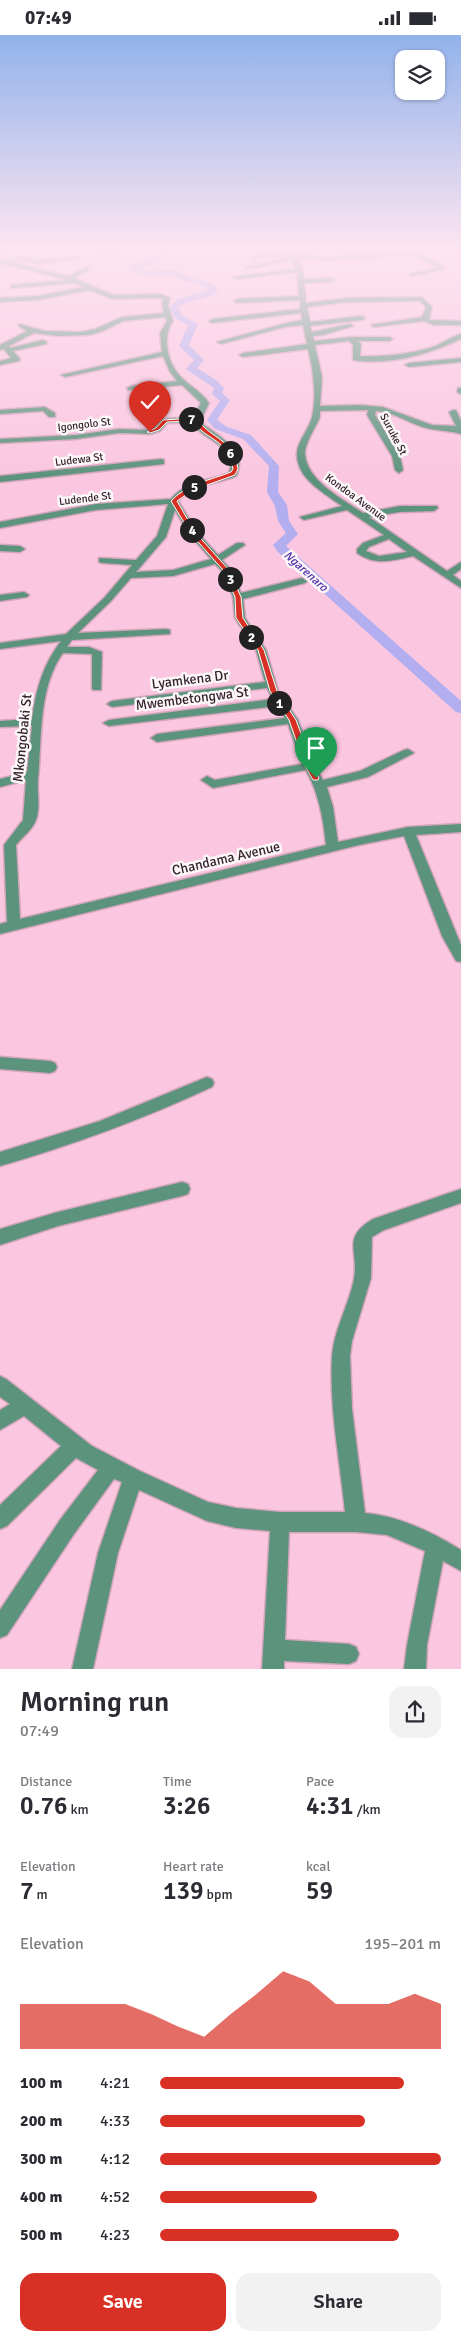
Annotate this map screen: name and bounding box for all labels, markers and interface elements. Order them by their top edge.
text: 07:49 [25,6,72,30]
map controls [395,50,445,100]
button: layers [395,50,445,100]
pin [129,381,171,432]
icon: check [136,388,164,416]
pin: 7 [178,407,204,431]
text: 7 [188,411,195,428]
street label: Suruke St [377,411,410,457]
street label: Igongolo St [57,415,112,434]
pin: 6 [218,441,242,465]
text: 6 [227,445,234,462]
street label: Ludewa St [54,450,104,469]
street label: Kondoa Avenue [323,471,389,524]
pin: 5 [182,475,206,499]
text: 5 [191,479,198,496]
street label: Ludende St [58,489,112,508]
pin: 4 [180,517,204,543]
text: 4 [189,522,196,539]
water label: Ngarenaro [281,548,331,595]
pin: 3 [218,567,242,591]
text: 3 [227,571,234,588]
pin: 2 [238,625,264,649]
text: 2 [248,629,255,646]
street label: Lyamkena Dr [151,666,230,693]
street label: Mwembetongwa St [135,683,250,714]
pin: 1 [266,691,292,715]
street label: Mkongobaki St [9,693,36,783]
text: 1 [276,695,283,712]
pin [295,727,337,778]
icon: arrive [302,734,330,762]
street label: Chandama Avenue [170,838,282,879]
text: Morning run [20,1685,169,1719]
button: share [389,1686,441,1738]
text: 07:49 [20,1721,59,1741]
text: Distance [20,1773,72,1790]
text: Time [163,1773,192,1790]
text: Pace [306,1773,334,1790]
text: 0.76 [20,1790,67,1821]
text: 3:26 [163,1790,211,1821]
text: 4:31 [306,1790,354,1821]
text: km [67,1801,89,1818]
text: /km [354,1801,381,1818]
text: Elevation [20,1858,76,1875]
text: Heart rate [163,1858,224,1875]
text: kcal [306,1858,331,1875]
text: 7 [20,1875,34,1906]
text: 139 [163,1875,204,1906]
text: 59 [306,1875,333,1906]
text: m [34,1886,48,1903]
text: bpm [204,1886,233,1903]
text: Elevation [20,1934,84,1954]
text: 195–201 m [364,1934,441,1954]
text: 100 m [20,2073,62,2093]
text: 4:21 [100,2073,130,2093]
text: 200 m [20,2111,62,2131]
text: 4:33 [100,2111,130,2131]
text: 300 m [20,2149,62,2169]
text: 4:12 [100,2149,130,2169]
text: 400 m [20,2187,62,2207]
text: 4:52 [100,2187,130,2207]
text: 500 m [20,2225,62,2245]
text: 4:23 [100,2225,130,2245]
button: Save [20,2273,226,2331]
button: Share [236,2273,441,2331]

